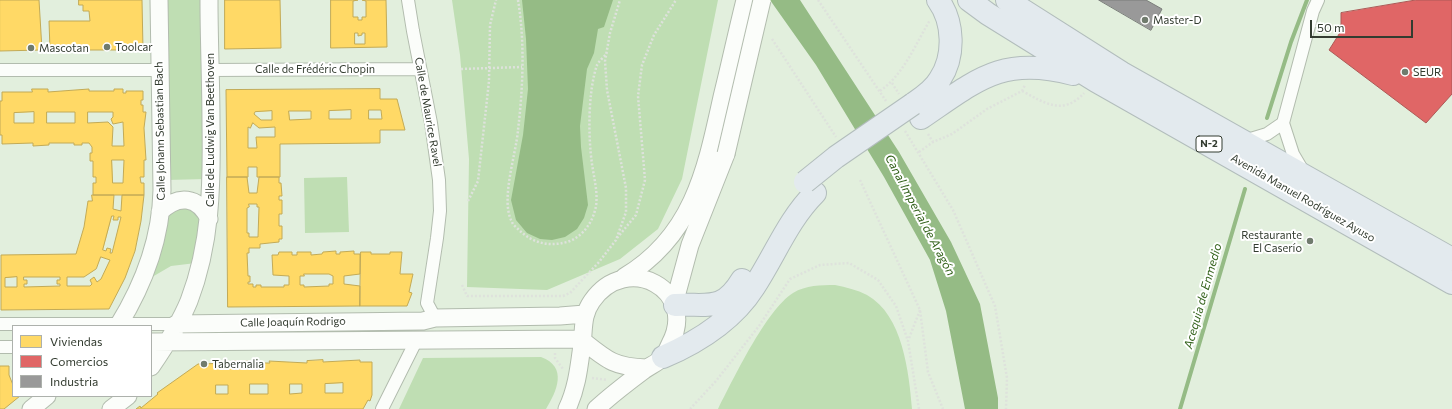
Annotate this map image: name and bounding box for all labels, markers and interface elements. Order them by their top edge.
scale bar [1312,12,1415,38]
place label: Master-D [1153,13,1202,27]
marker: Master-D [1140,15,1150,25]
text: 50 m [1317,20,1345,34]
place label: Toolcar [115,40,153,54]
place label: Mascotan [39,41,89,55]
marker: Toolcar [102,42,112,52]
marker: Mascotan [26,43,36,53]
street label: Calle de Ludwig Van Beethoven [203,53,217,207]
street label: Calle de Maurice Ravel [412,56,444,168]
street label: Calle Johann Sebastian Bach [152,61,168,201]
street label: Calle de Frédéric Chopin [255,62,375,76]
place label: SEUR [1413,65,1441,79]
marker: SEUR [1400,67,1410,77]
road number: N-2 [1196,136,1222,152]
street label: Avenida Manuel Rodríguez Ayuso [1229,151,1377,245]
water label: Canal Imperial de Aragón [882,152,958,278]
place label: Restaurante El Caserío [1241,228,1302,254]
marker: Restaurante El Caserío [1305,236,1315,246]
water label: Acequia de Enmedio [1181,242,1225,350]
street label: Calle Joaquín Rodrigo [240,314,346,330]
legend [12,325,152,397]
text: Viviendas [50,334,102,348]
text: Comercios [50,354,108,368]
place label: Tabernalia [212,357,264,371]
marker: Tabernalia [199,359,209,369]
text: Industria [50,374,98,388]

